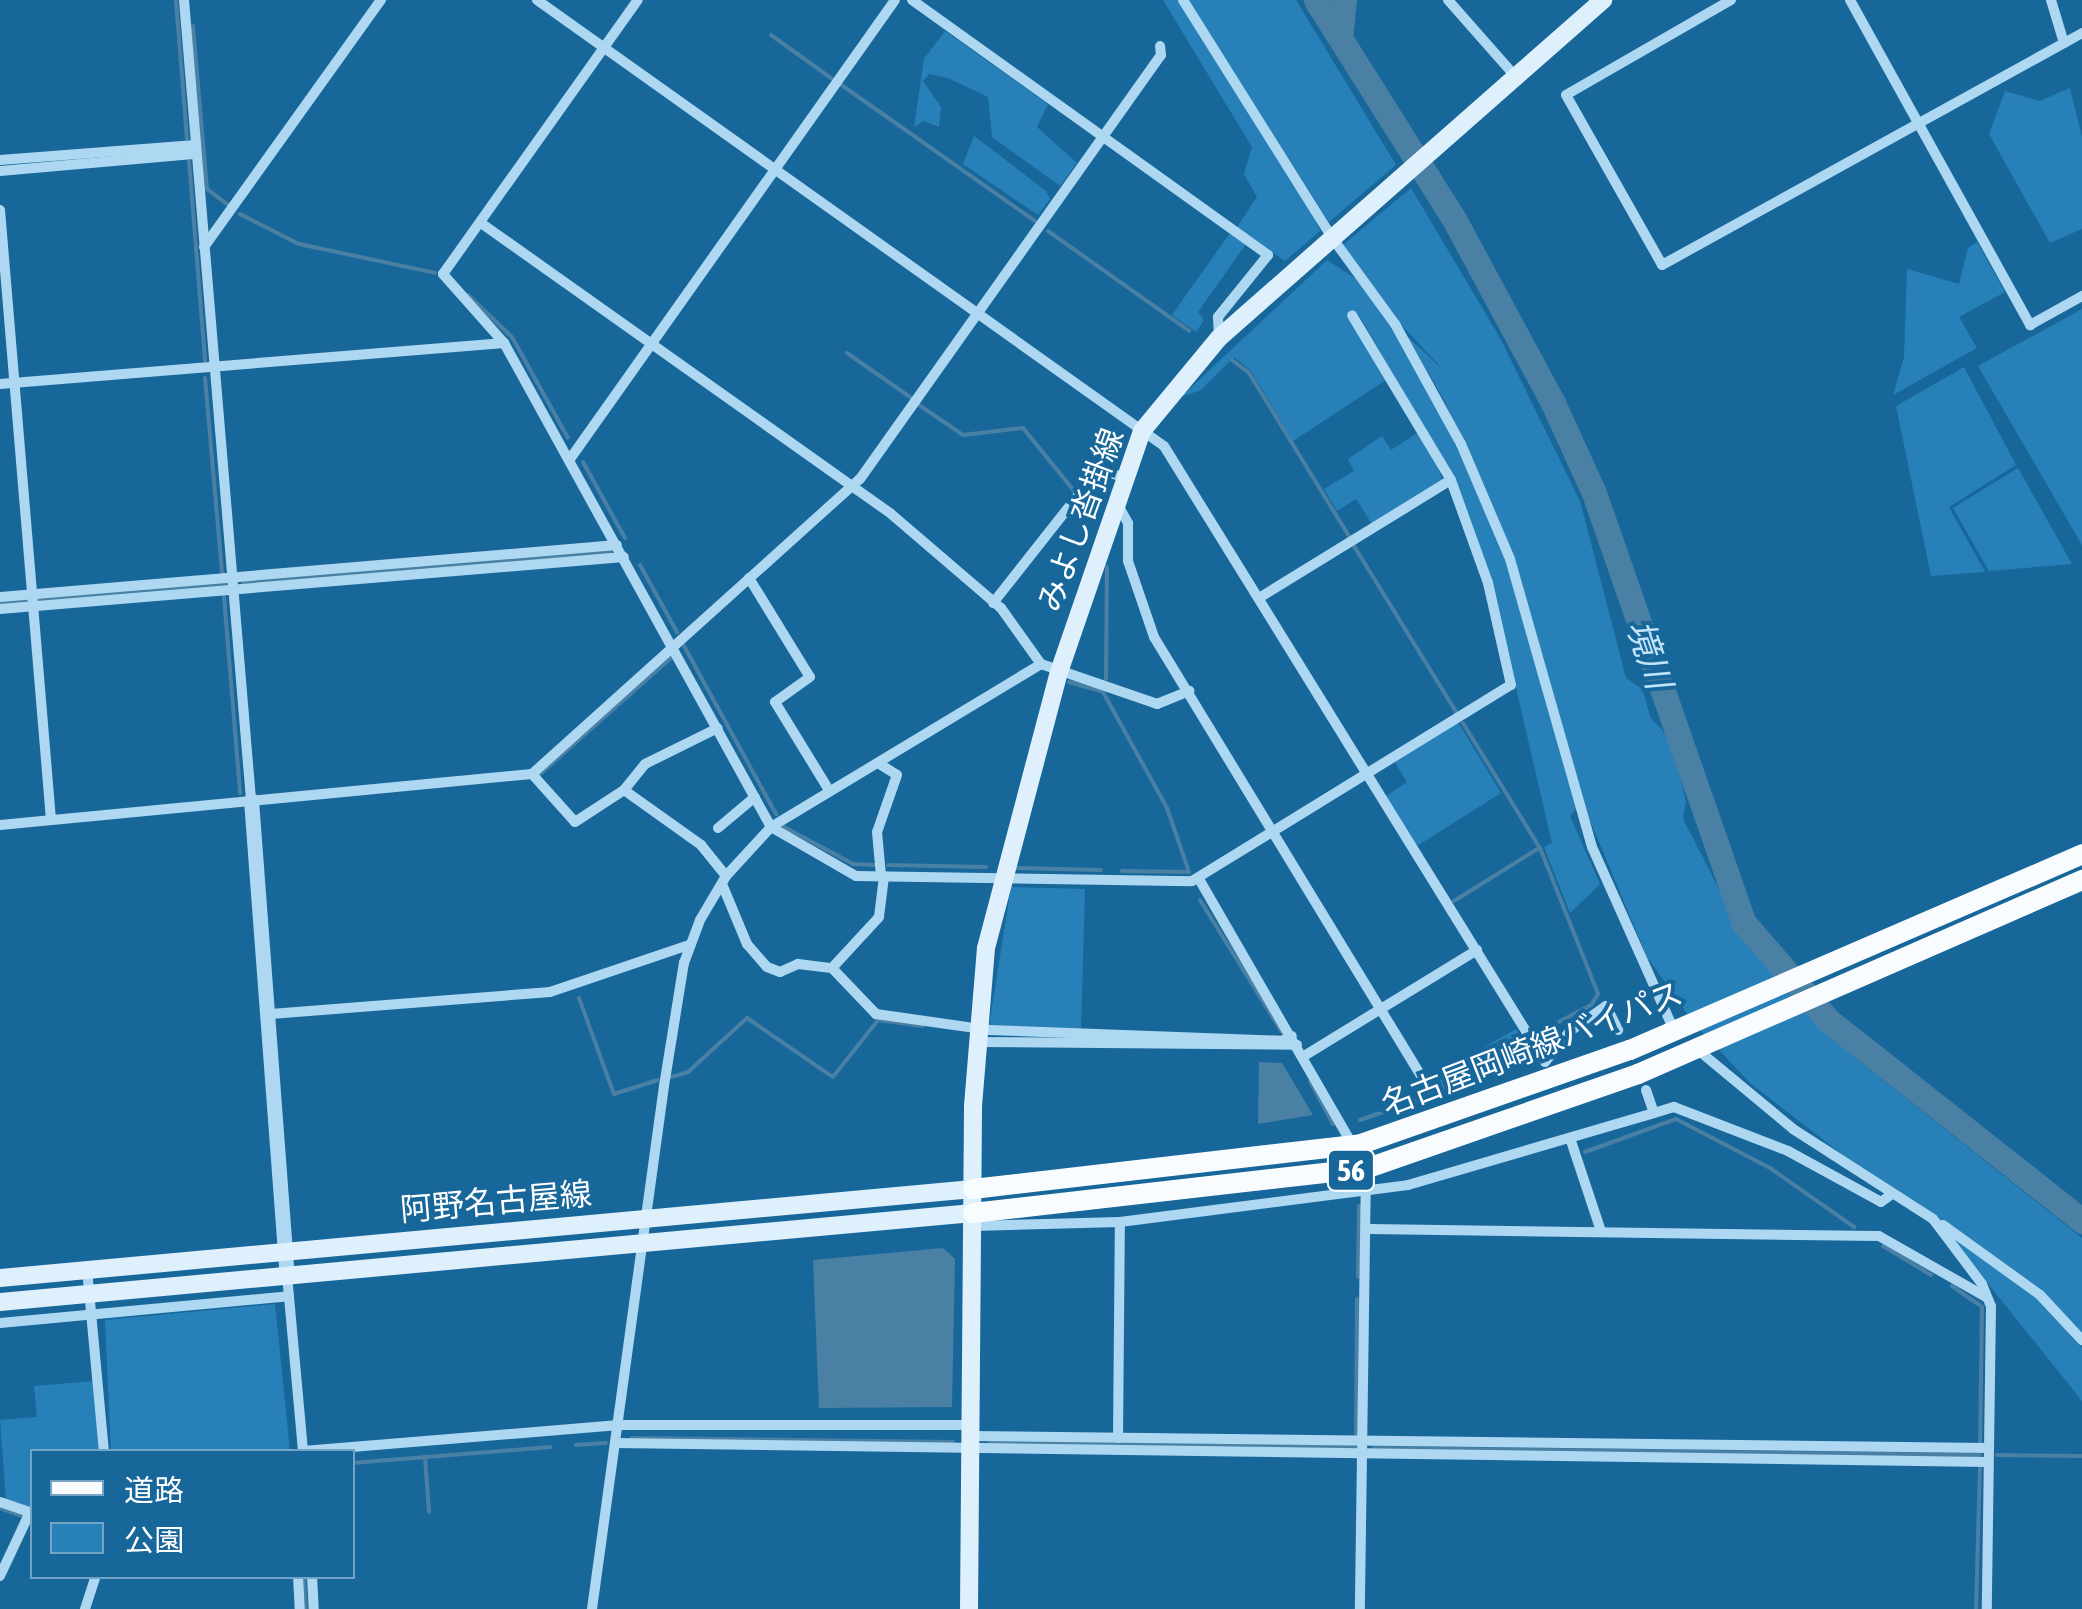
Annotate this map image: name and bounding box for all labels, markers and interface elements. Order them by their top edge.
street label: みよし沓掛線 [1030,423,1132,617]
water label: 境川 [1619,614,1681,694]
street label: 名古屋岡崎線バイパス [1376,974,1688,1124]
road number: 56 [1326,1145,1376,1195]
street label: 阿野名古屋線 [399,1175,593,1229]
legend [30,1449,355,1579]
text: 道路 [124,1473,184,1507]
text: 公園 [124,1523,184,1557]

